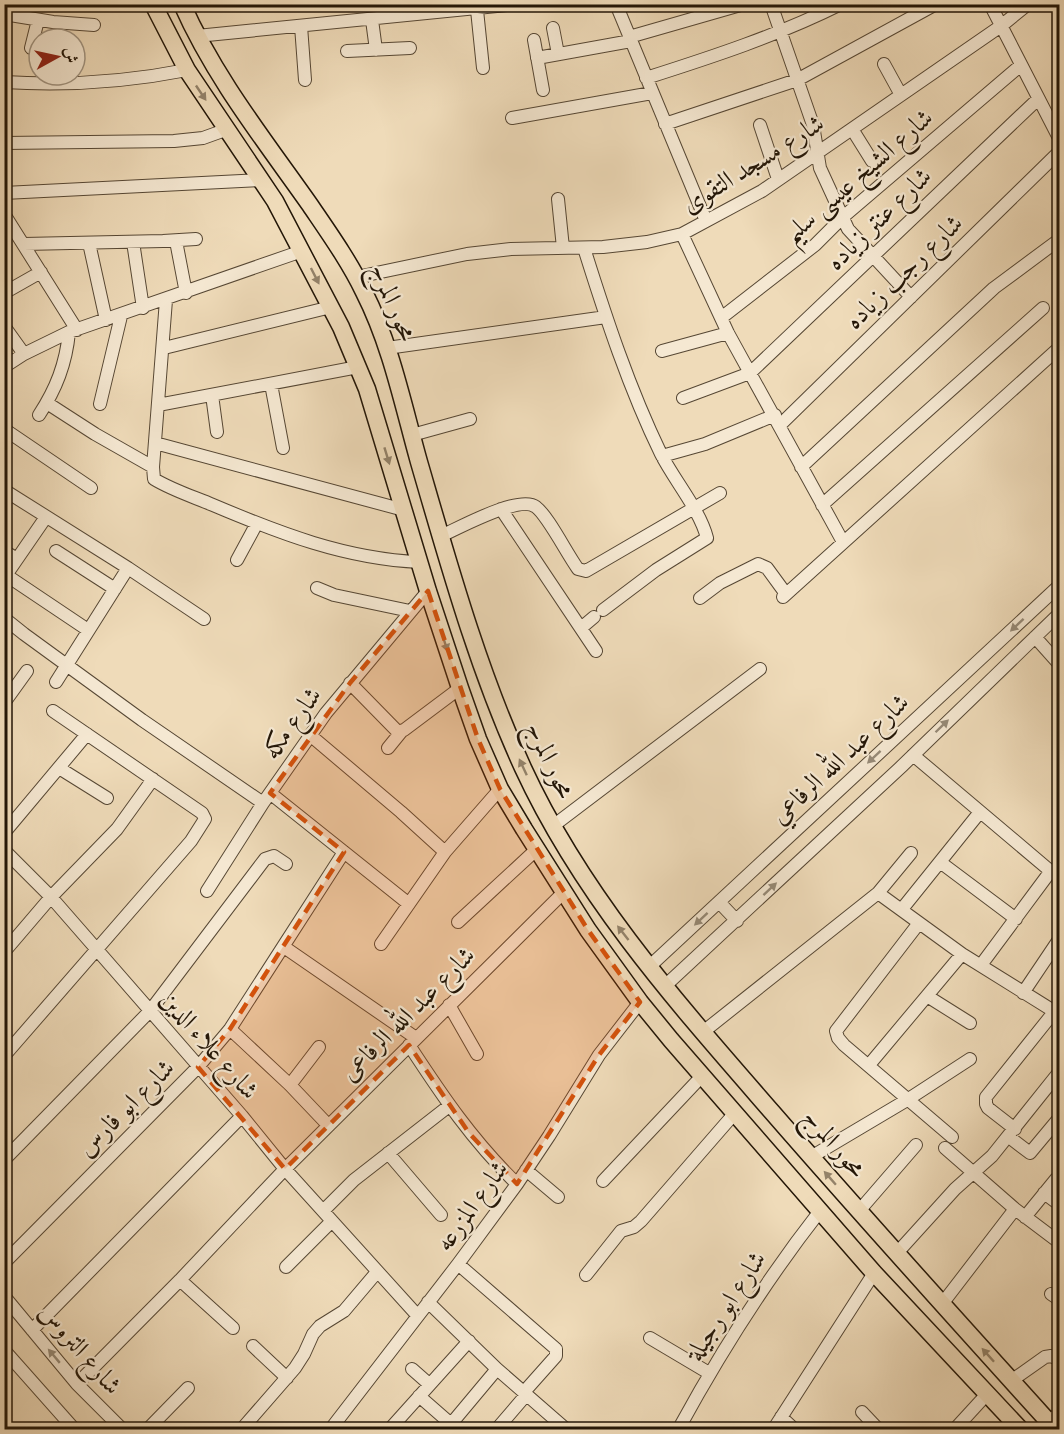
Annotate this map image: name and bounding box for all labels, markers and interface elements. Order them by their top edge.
north arrow [27,27,87,87]
text: ش [60,46,82,64]
one-way arrow [196,84,207,101]
street label: شارع الشيخ عيسى سليم [776,102,946,257]
street label: شارع مسجد التقوى [676,107,833,225]
street label: شارع عنتر زياده [819,161,942,281]
street label: شارع رجب زياده [838,208,973,340]
street label: محور المرج [356,258,424,349]
one-way arrow [310,267,320,284]
one-way arrow [383,447,392,465]
one-way arrow [1010,617,1024,631]
one-way arrow [440,634,450,652]
street label: شارع مكه [255,681,333,768]
street label: شارع عبد الله الرفاعي [761,683,919,835]
street label: محور المرج [512,716,582,807]
one-way arrow [935,719,950,733]
one-way arrow [867,750,881,764]
one-way arrow [518,757,528,775]
one-way arrow [763,882,778,896]
one-way arrow [693,912,708,926]
one-way arrow [618,926,630,941]
street label: شارع عبد الله الرفاعى [330,936,486,1092]
street label: شارع علاء الدين [149,984,265,1110]
street label: شارع ابو فارس [70,1052,185,1167]
street label: محور المرج [790,1102,873,1189]
street label: شارع المزرعه [428,1154,520,1261]
one-way arrow [823,1171,837,1186]
street label: شارع ابو رجيلة [678,1245,778,1371]
street label: شارع التروس [28,1297,129,1405]
one-way arrow [982,1348,995,1363]
one-way arrow [48,1349,61,1364]

